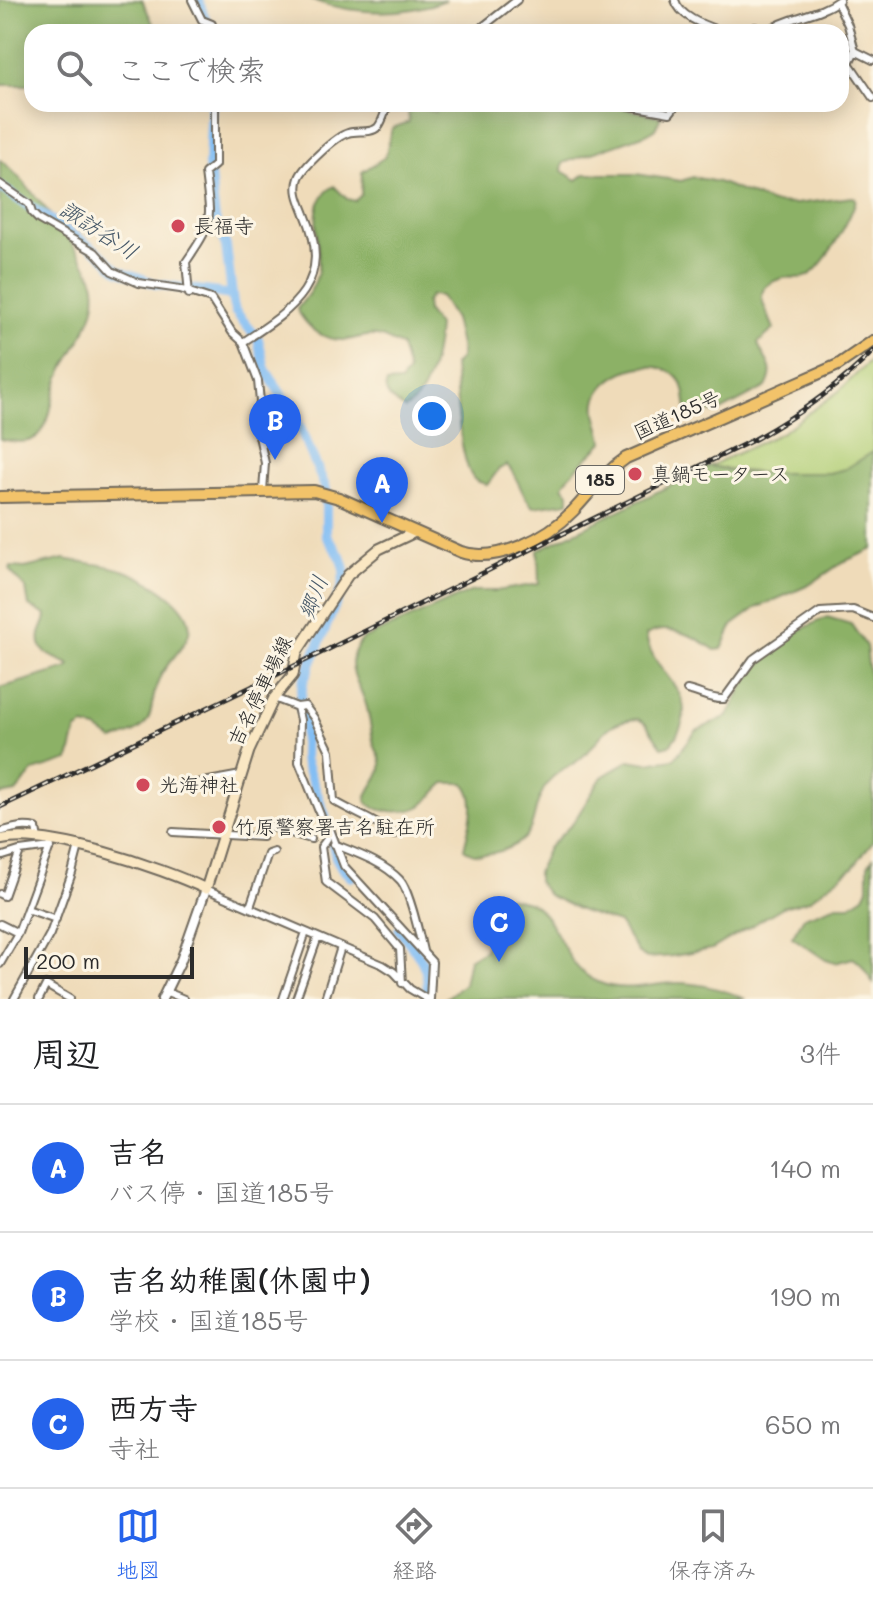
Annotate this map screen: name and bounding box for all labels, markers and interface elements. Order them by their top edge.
search box [24,24,849,112]
icon: search [52,46,96,90]
text: ここで検索 [116,49,266,89]
water label: 諏訪谷川 [54,193,144,266]
place label: 長福寺 [194,212,254,238]
marker: 長福寺 [169,217,187,235]
street label: 国道185号 [629,383,724,445]
pin: B [249,394,301,460]
your location [412,396,452,436]
pin: A [356,457,408,523]
place label: 真鍋モータース [651,460,789,486]
marker: 真鍋モータース [626,465,644,483]
road number: 185 [576,466,624,494]
water label: 郷川 [291,571,334,623]
street label: 吉名停車場線 [221,631,297,750]
place label: 光海神社 [159,771,239,797]
marker: 光海神社 [134,776,152,794]
place label: 竹原警察署吉名駐在所 [235,813,435,839]
marker: 竹原警察署吉名駐在所 [210,818,228,836]
pin: C [473,896,525,962]
scale bar [24,943,194,979]
text: 200 m [36,946,100,975]
text: 周辺 [32,1030,100,1075]
text: 3件 [800,1036,841,1070]
text: 吉名 [108,1131,168,1171]
text: A [49,1151,67,1185]
text: 140 m [769,1151,841,1185]
text: バス停 · 国道185号 [108,1175,335,1209]
text: 吉名幼稚園(休園中) [108,1259,371,1299]
text: B [49,1279,67,1313]
text: 190 m [769,1279,841,1313]
text: 学校 · 国道185号 [108,1303,309,1337]
text: 西方寺 [108,1387,198,1427]
text: C [48,1407,68,1441]
text: 650 m [765,1407,841,1441]
text: 寺社 [108,1431,160,1465]
tab: 地図 [116,1504,160,1584]
tab: 経路 [392,1504,437,1584]
tab: 保存済み [669,1504,757,1584]

